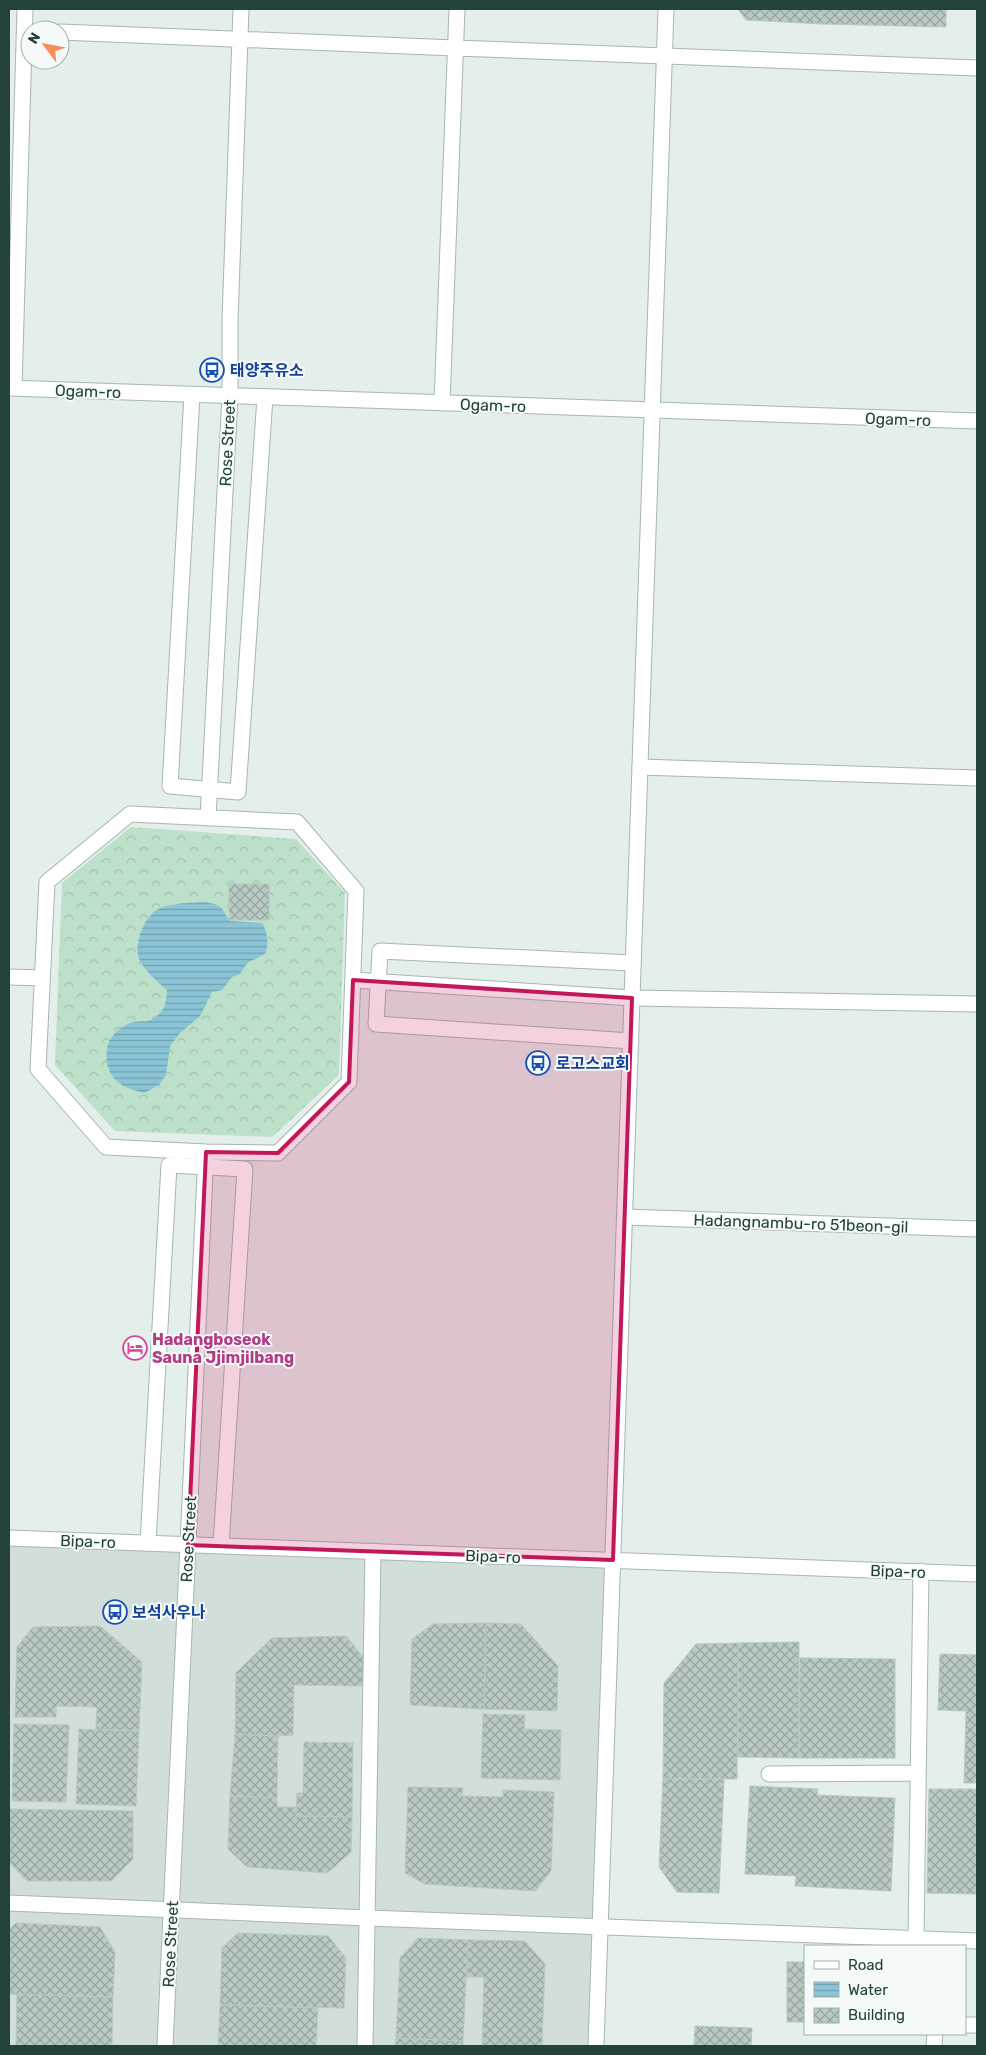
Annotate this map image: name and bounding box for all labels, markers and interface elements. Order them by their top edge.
north arrow [20,20,70,70]
text: N [25,30,44,47]
bus stop icon: 태양주유소 [199,357,225,383]
place label: 태양주유소 [230,361,304,380]
street label: Ogam-ro [55,381,121,402]
street label: Ogam-ro [460,395,526,416]
street label: Rose Street [216,399,239,487]
street label: Ogam-ro [865,409,931,430]
bus stop icon: 로고스교회 [525,1050,551,1076]
place label: 로고스교회 [556,1054,630,1073]
street label: Hadangnambu-ro 51beon-gil [693,1210,909,1237]
place label: Hadangboseok Sauna Jjimjilbang [152,1330,294,1367]
hotel icon: Hadangboseok Sauna Jjimjilbang [122,1335,148,1361]
street label: Rose Street [177,1495,200,1583]
street label: Bipa-ro [60,1531,116,1552]
street label: Bipa-ro [465,1546,521,1567]
street label: Bipa-ro [870,1561,926,1582]
bus stop icon: 보석사우나 [102,1599,128,1625]
place label: 보석사우나 [132,1603,206,1622]
street label: Rose Street [159,1900,182,1988]
legend [804,1945,966,2035]
text: Road [848,1956,884,1974]
text: Water [848,1981,888,1999]
text: Building [848,2006,905,2024]

